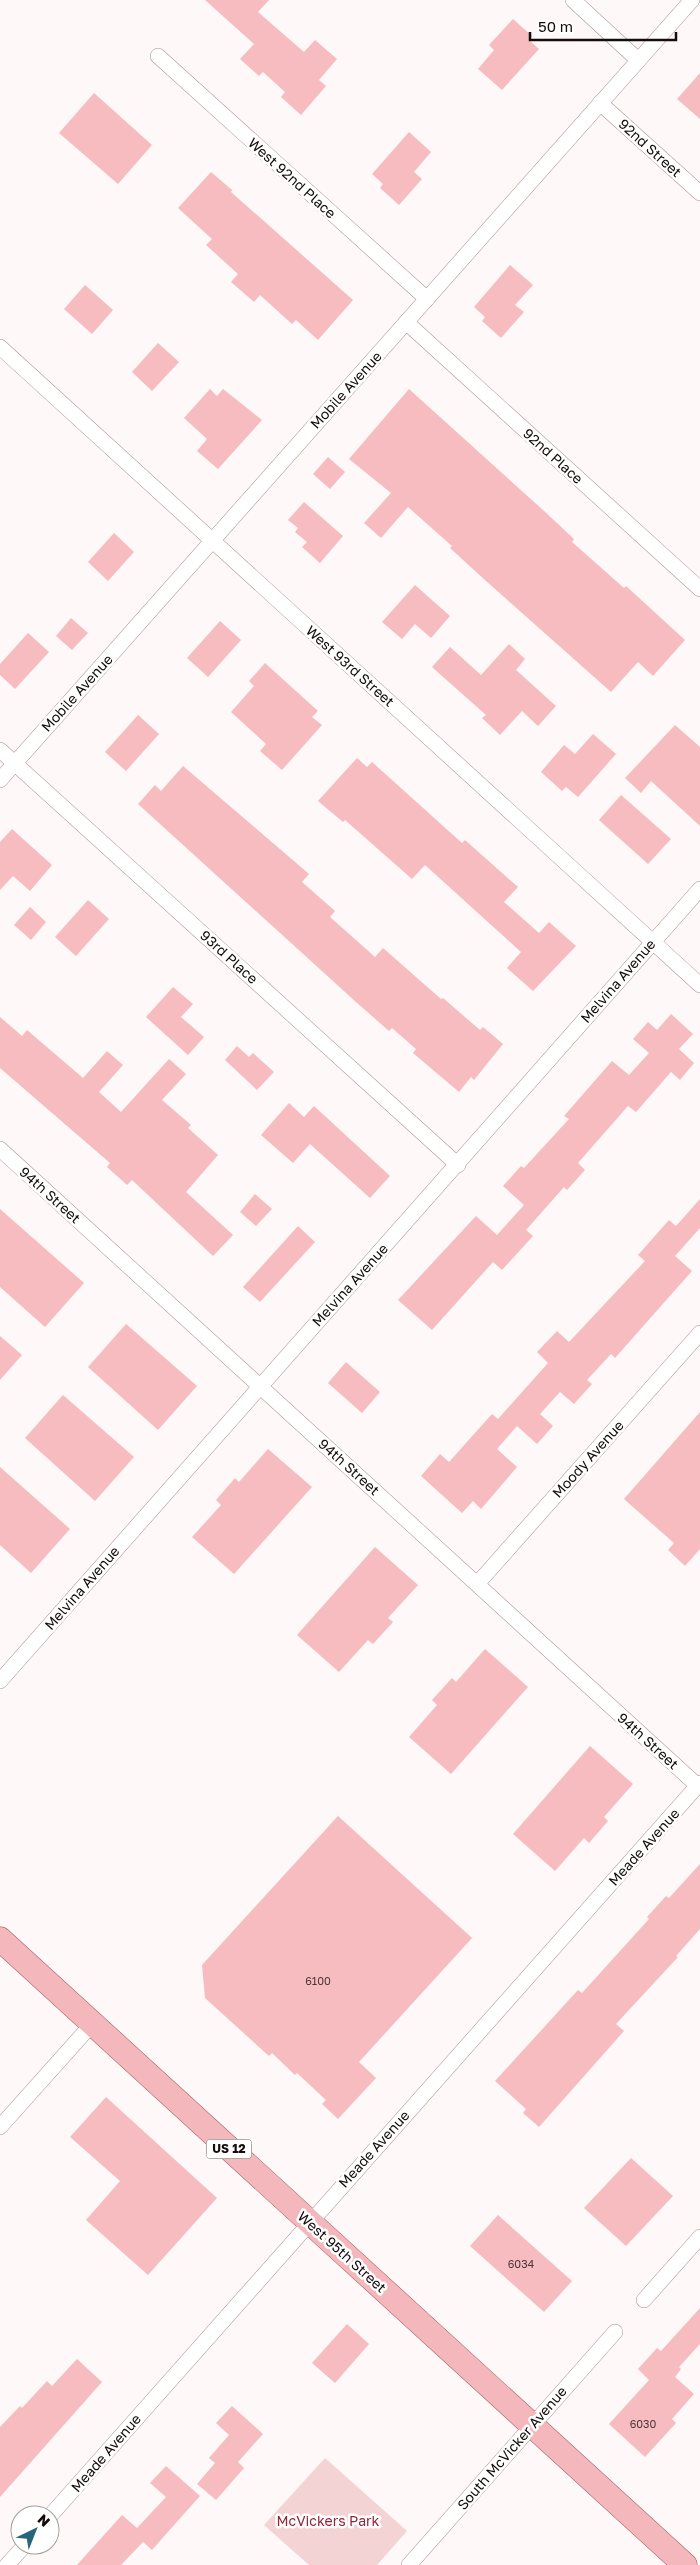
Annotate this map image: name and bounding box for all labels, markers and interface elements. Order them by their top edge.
scale bar [530,10,676,42]
text: 50 m [538,17,573,35]
street label: 92nd Street [615,115,685,180]
street label: West 92nd Place [245,134,340,221]
street label: Mobile Avenue [306,347,385,432]
street label: 92nd Place [520,424,587,487]
street label: West 93rd Street [303,621,398,710]
street label: Mobile Avenue [37,650,116,735]
street label: 93rd Place [197,926,262,987]
street label: Melvina Avenue [577,935,659,1026]
street label: 94th Street [16,1163,84,1226]
street label: Melvina Avenue [308,1240,391,1330]
street label: Moody Avenue [548,1416,627,1501]
street label: 94th Street [315,1435,383,1498]
street label: Melvina Avenue [41,1542,123,1633]
street label: 94th Street [614,1709,682,1772]
street label: Meade Avenue [605,1805,683,1889]
house number: 6100 [305,1974,331,1987]
street label: Meade Avenue [335,2107,413,2191]
road number: US 12 [206,2140,252,2158]
street label: West 95th Street [295,2207,390,2296]
house number: 6034 [508,2257,535,2270]
street label: South McVicker Avenue [453,2382,570,2513]
street label: Meade Avenue [67,2410,144,2495]
house number: 6030 [630,2417,657,2430]
north arrow [10,2505,60,2555]
text: N [35,2510,54,2530]
park label: McVickers Park [277,2512,380,2529]

